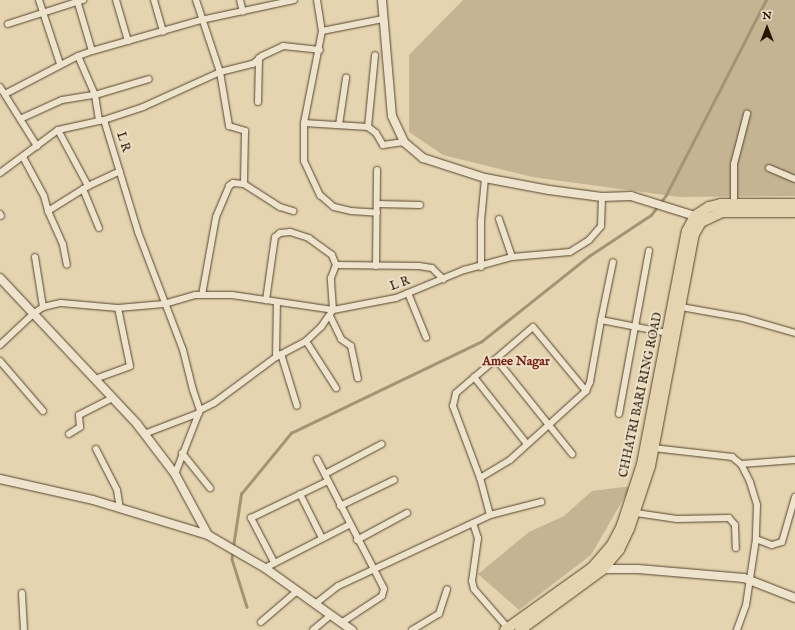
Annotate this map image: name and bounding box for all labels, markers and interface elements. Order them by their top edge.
north arrow [747,8,787,48]
text: N [762,9,772,23]
street label: L R [113,130,133,154]
street label: L R [388,274,412,294]
street label: CHHATRI BARI RING ROAD [616,311,666,479]
district label: Amee Nagar [482,354,550,370]

